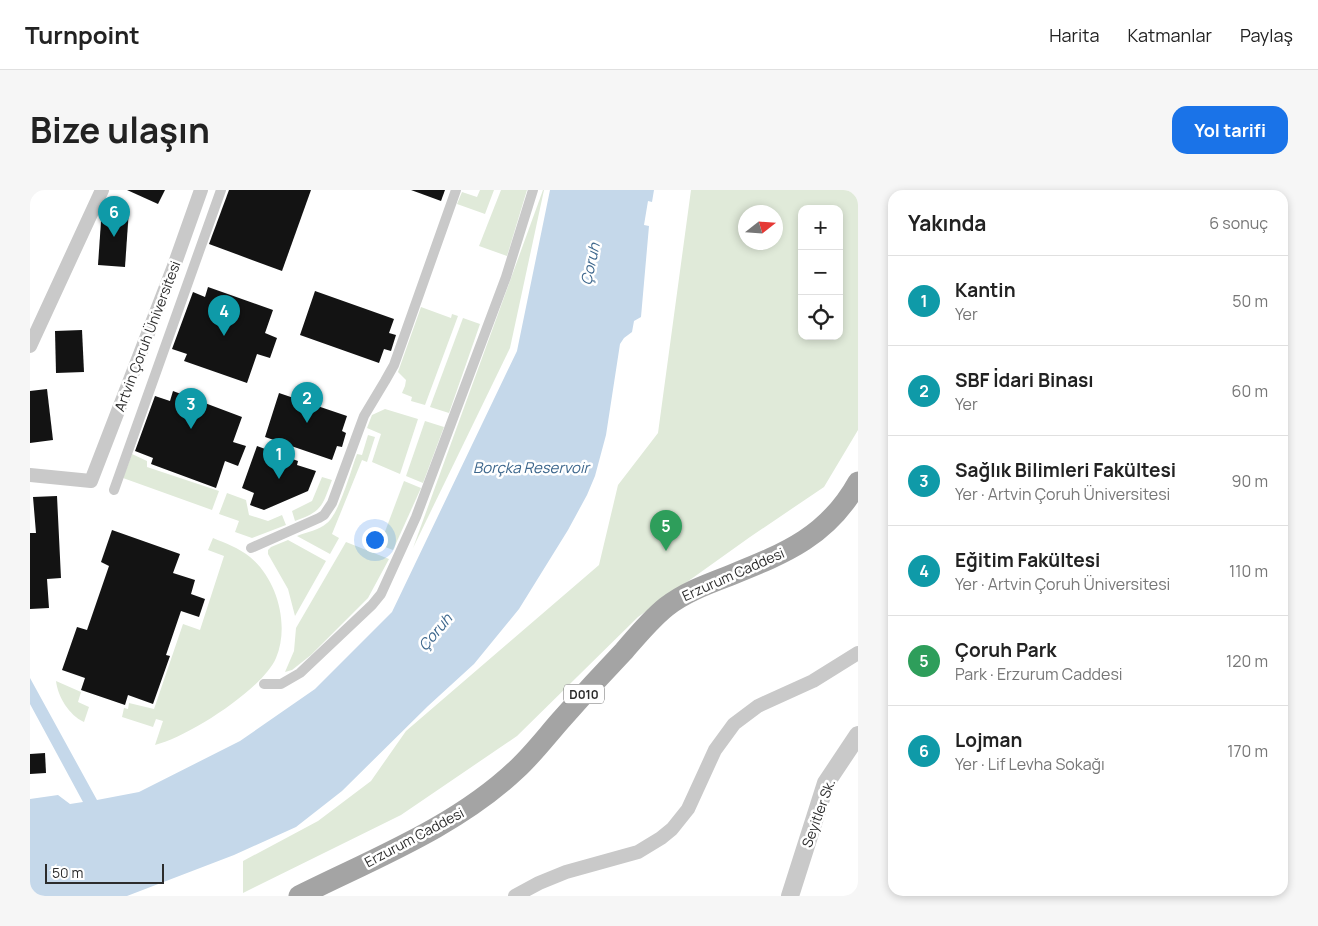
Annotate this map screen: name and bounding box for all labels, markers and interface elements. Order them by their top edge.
text: Turnpoint [25,18,140,51]
text: Harita [1049,23,1099,47]
text: Katmanlar [1127,23,1212,47]
text: Paylaş [1240,23,1293,47]
text: Bize ulaşın [30,106,210,154]
button: Yol tarifi [1172,106,1288,154]
pin: 6 [98,196,130,237]
north arrow [738,205,783,250]
map controls [798,205,843,340]
button: + [798,205,843,250]
text: Yakında [908,209,986,237]
text: 6 sonuç [1209,212,1268,234]
water label: Çoruh [575,240,605,287]
button: − [798,250,843,295]
street label: Artvin Çoruh Üniversitesi [110,258,184,414]
text: Kantin [955,277,1016,303]
text: 1 [920,290,928,312]
text: 50 m [1232,290,1268,312]
pin: 4 [208,295,240,336]
button: locate [798,295,843,340]
text: Yer [955,303,978,325]
text: SBF İdari Binası [955,367,1094,393]
text: 2 [919,380,929,402]
text: 60 m [1232,380,1268,402]
pin: 2 [291,382,323,423]
pin: 3 [175,388,207,429]
text: Yer [955,393,978,415]
pin: 1 [263,438,295,479]
water label: Borçka Reservoir [473,457,591,478]
text: Sağlık Bilimleri Fakültesi [955,457,1176,483]
text: 3 [919,470,929,492]
text: 90 m [1232,470,1268,492]
text: Yer · Artvin Çoruh Üniversitesi [955,483,1170,505]
pin: 5 [650,510,682,551]
your location [362,527,388,553]
street label: Erzurum Caddesi [679,543,787,605]
text: Eğitim Fakültesi [955,547,1100,573]
text: 4 [919,560,929,582]
text: 110 m [1229,560,1268,582]
text: Yer · Artvin Çoruh Üniversitesi [955,573,1170,595]
water label: Çoruh [413,608,458,655]
text: Çoruh Park [955,637,1057,663]
text: 5 [919,650,929,672]
text: 120 m [1226,650,1268,672]
text: Park · Erzurum Caddesi [955,663,1123,685]
road number: D010 [564,684,604,704]
text: Lojman [955,727,1022,753]
text: 6 [919,740,929,762]
text: 170 m [1227,740,1268,762]
text: Yer · Lif Levha Sokağı [955,753,1105,775]
street label: Seyitler Sk. [797,776,839,850]
street label: Erzurum Caddesi [361,803,467,871]
scale bar [45,861,164,884]
text: 50 m [52,863,83,882]

